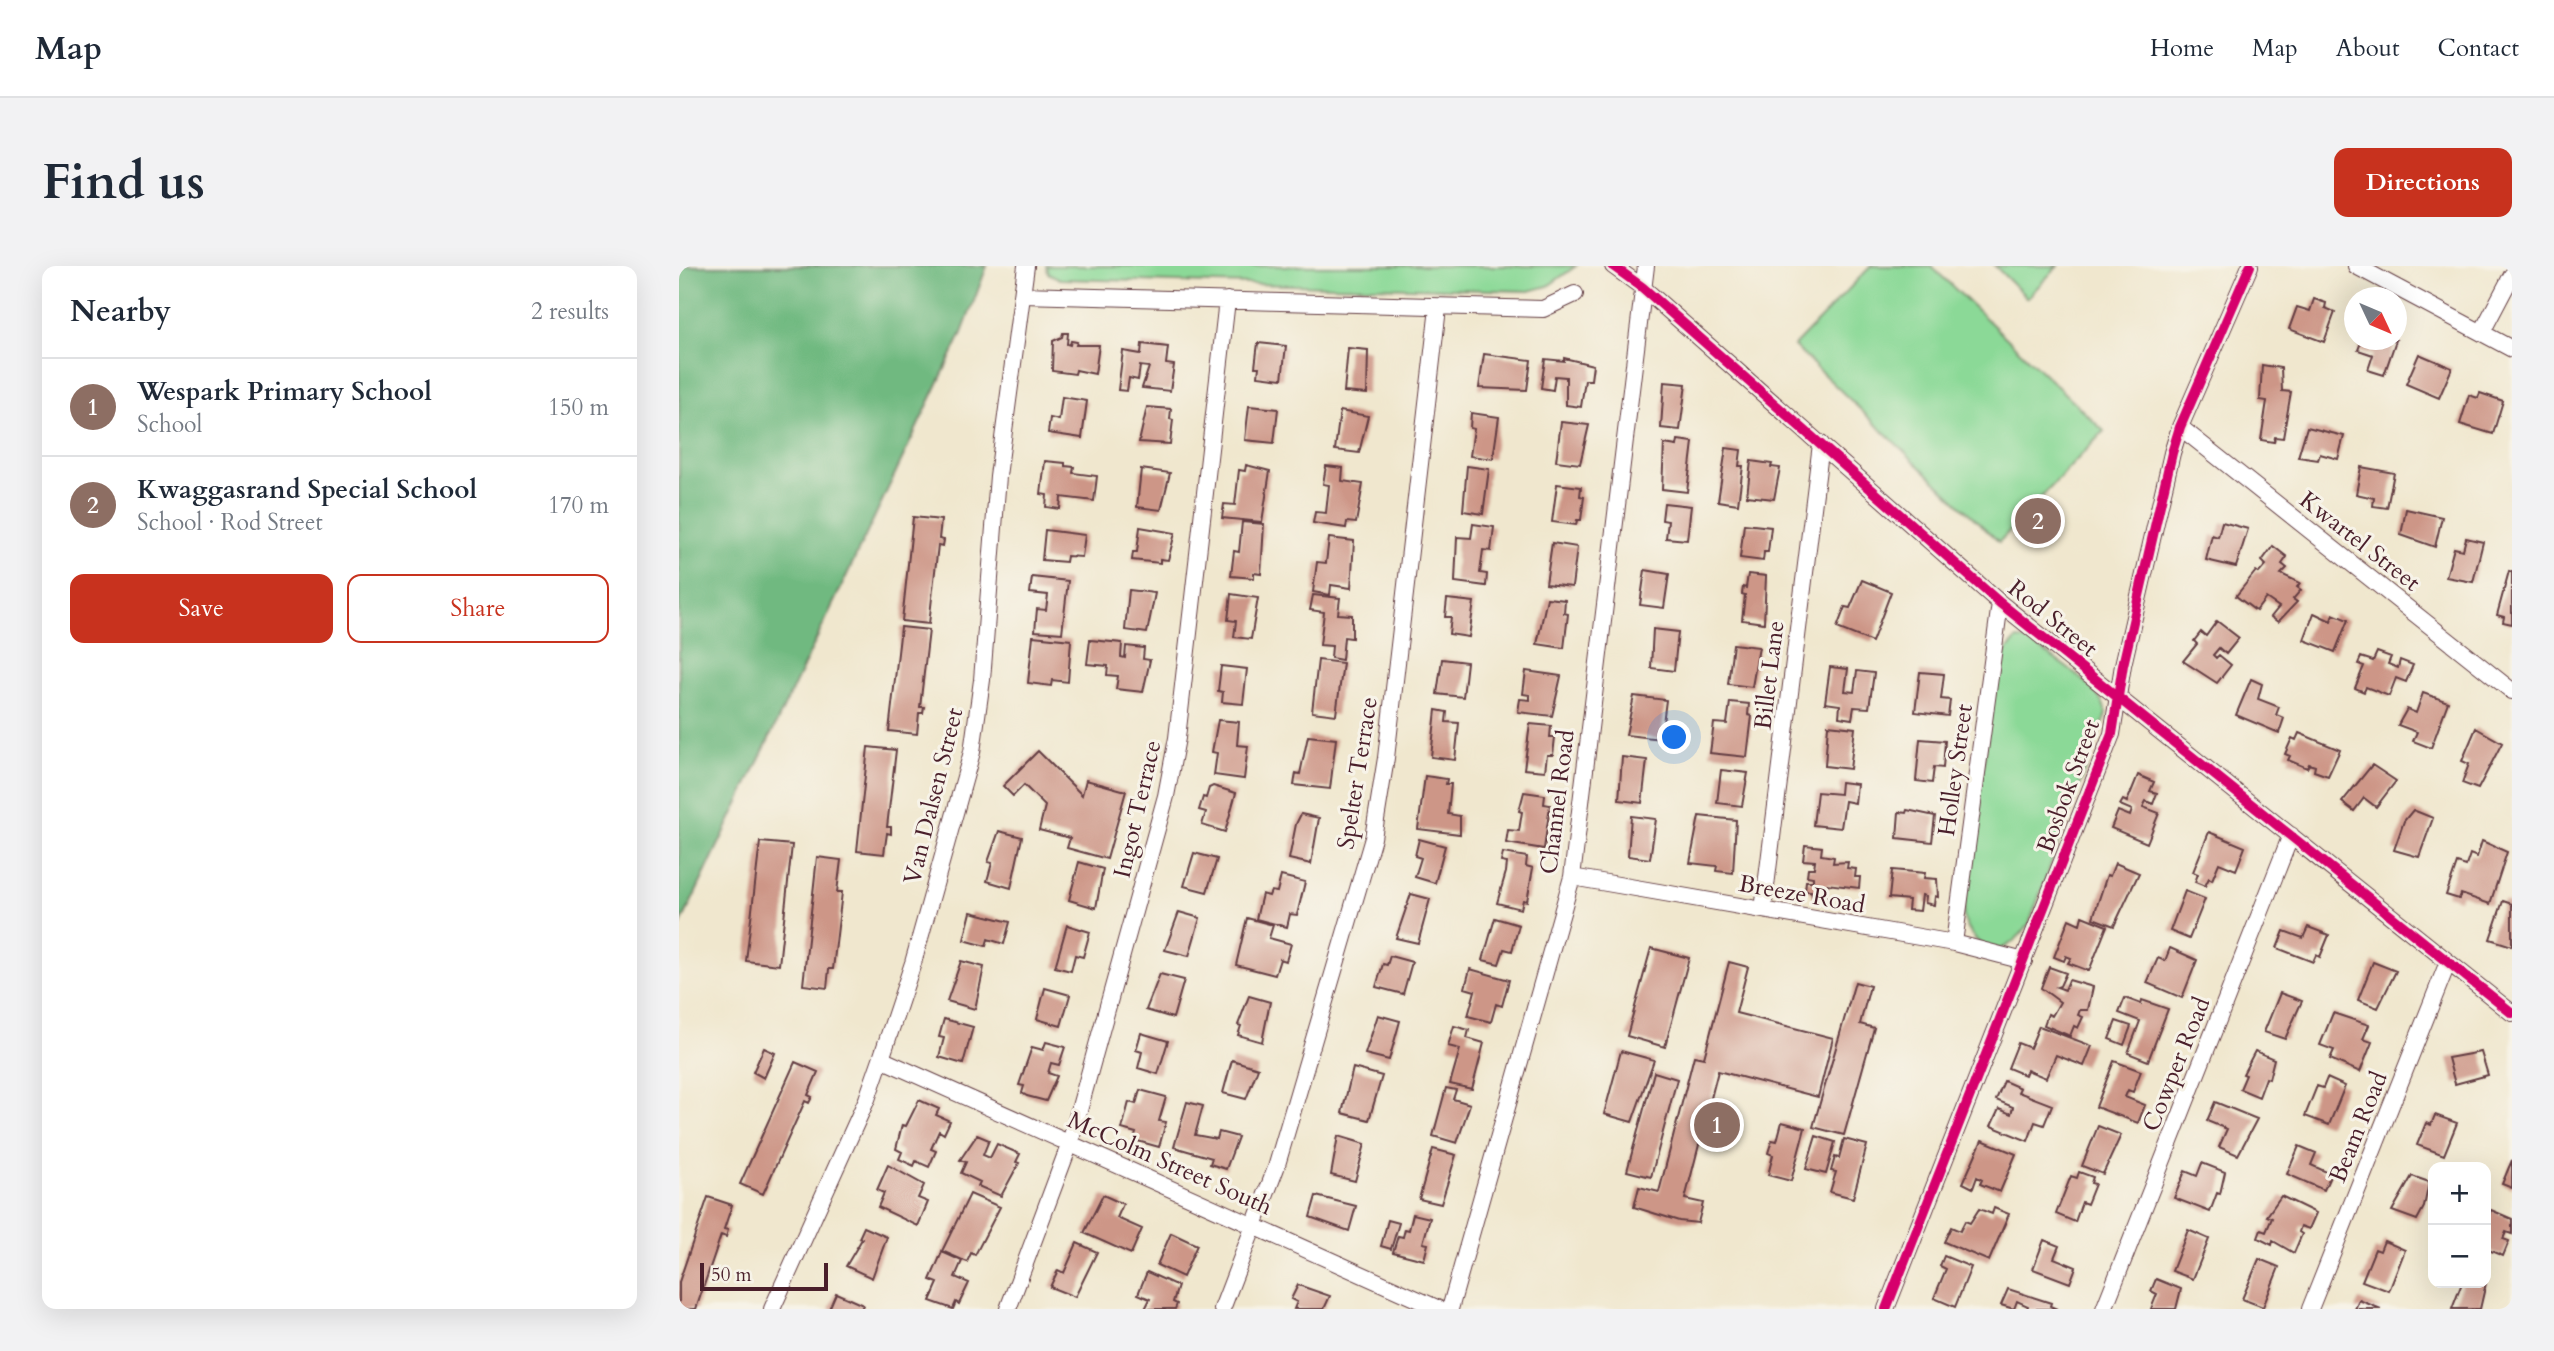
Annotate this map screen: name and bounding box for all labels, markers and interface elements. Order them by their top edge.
text: Map [35,26,102,71]
text: Home [2150,32,2214,65]
text: Map [2252,32,2298,65]
text: About [2336,32,2400,65]
text: Contact [2438,32,2519,65]
button: Directions [2334,148,2512,217]
text: Find us [42,149,205,216]
north arrow [2344,287,2407,350]
text: Nearby [70,291,171,332]
text: 2 results [531,296,609,327]
text: Wespark Primary School [137,374,432,409]
text: 1 [87,392,99,423]
text: 150 m [548,392,609,423]
text: School [137,409,202,440]
text: Kwaggasrand Special School [137,472,477,507]
street label: Kwartel Street [2292,484,2427,599]
text: 2 [87,490,99,521]
text: 170 m [548,490,609,521]
pin: 2 [2015,495,2061,547]
text: School · Rod Street [137,507,323,538]
street label: Rod Street [2001,572,2105,665]
button: Save [70,574,333,643]
button: Share [347,574,609,643]
street label: Billet Lane [1746,619,1793,731]
street label: Spelter Terrace [1329,695,1386,852]
street label: Holley Street [1930,702,1981,838]
street label: Van Dalsen Street [896,704,971,888]
street label: Bosbok Street [2029,714,2108,858]
your location [1657,720,1691,754]
street label: Channel Road [1532,728,1583,876]
street label: Ingot Terrace [1106,737,1169,881]
street label: Breeze Road [1736,867,1868,922]
street label: Cowper Road [2135,992,2218,1136]
street label: Beam Road [2321,1067,2396,1188]
pin: 1 [1694,1099,1740,1151]
street label: McColm Street South [1062,1103,1277,1223]
map controls [2428,1162,2491,1288]
button: + [2428,1162,2491,1225]
button: − [2428,1225,2491,1288]
scale bar [700,1260,828,1292]
text: 50 m [711,1262,752,1288]

